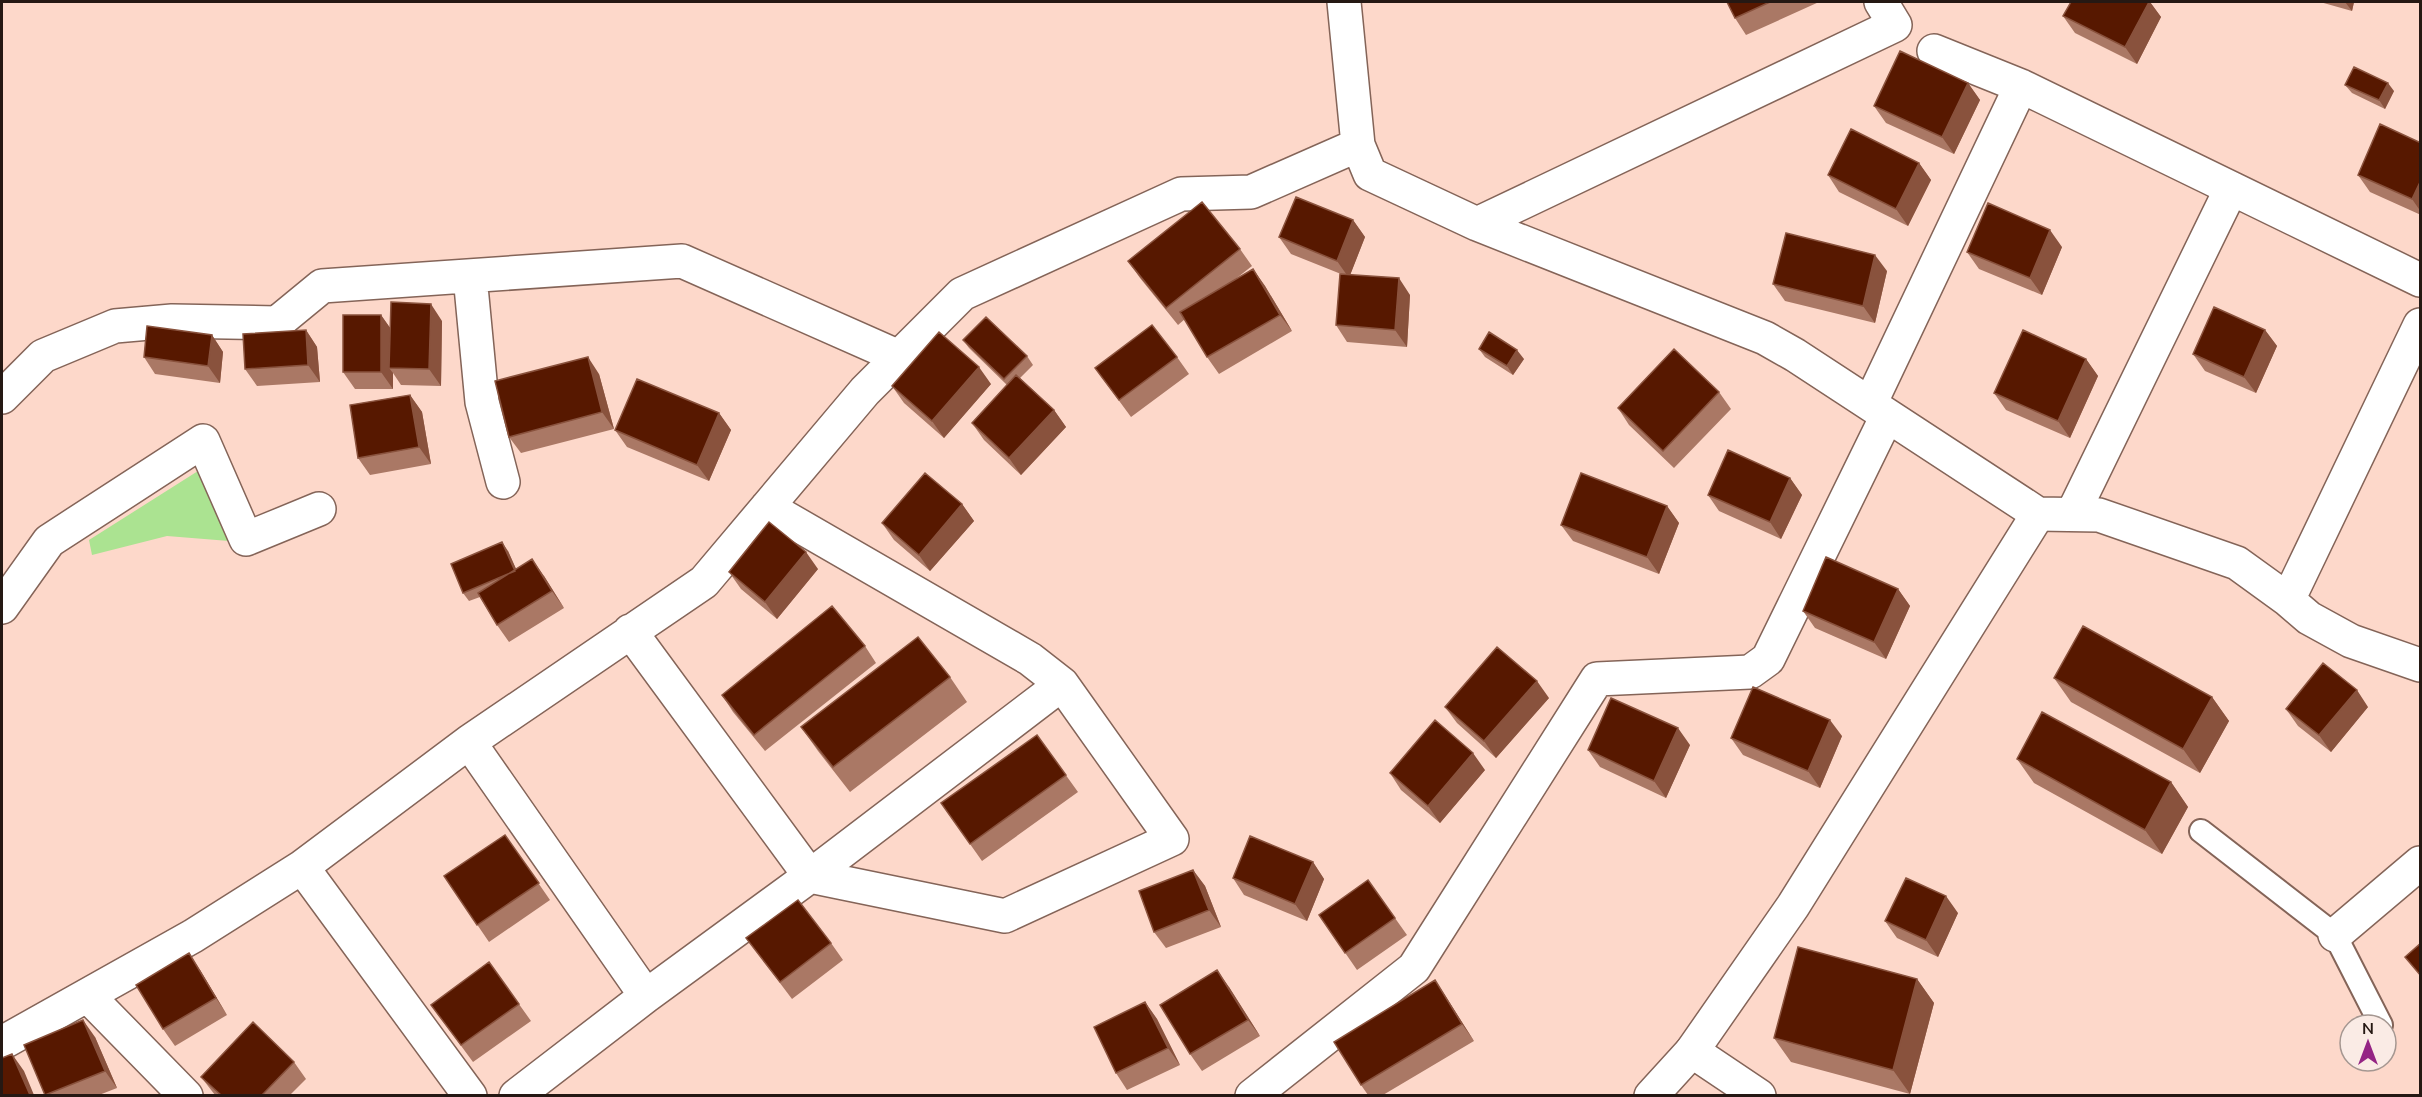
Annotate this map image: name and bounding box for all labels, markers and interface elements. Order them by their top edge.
north arrow [2338,1013,2398,1073]
text: N [2362,1018,2374,1040]

